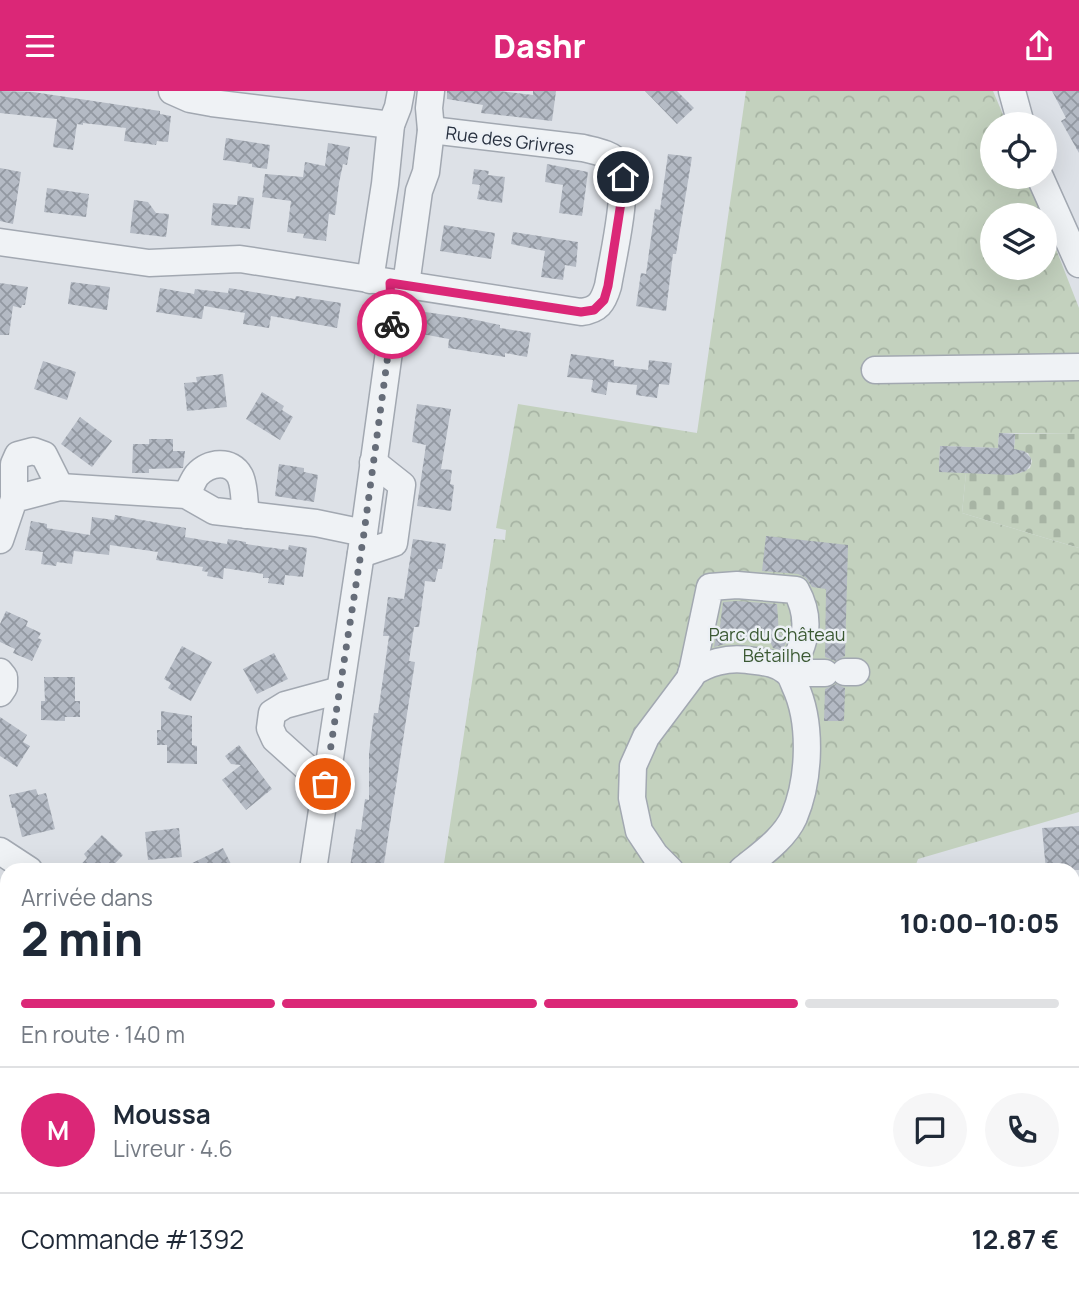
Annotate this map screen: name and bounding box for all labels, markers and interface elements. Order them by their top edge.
text: Dashr [493,24,586,68]
icon: menu [21,27,59,65]
icon: share [1020,27,1058,65]
map controls [980,112,1057,280]
button: locate [980,112,1057,189]
street label: Rue des Grivres [444,120,576,160]
pin [593,147,653,207]
icon: home [604,158,642,196]
button: layers [980,203,1057,280]
courier [357,289,427,359]
icon: bike [373,305,411,343]
park label: Parc du Château Bétailhe [709,622,845,667]
pin [295,754,355,814]
icon: bag [306,765,344,803]
text: Arrivée dans [21,881,153,913]
text: 10:00–10:05 [900,905,1059,941]
text: 2 min [21,907,143,970]
text: En route · 140 m [21,1018,185,1050]
button: chat [893,1093,967,1167]
button: phone [985,1093,1059,1167]
text: Moussa [113,1096,211,1132]
text: M [47,1112,69,1148]
text: Livreur · 4.6 [113,1132,233,1164]
text: Commande #1392 [21,1221,244,1257]
text: 12.87 € [971,1221,1059,1257]

